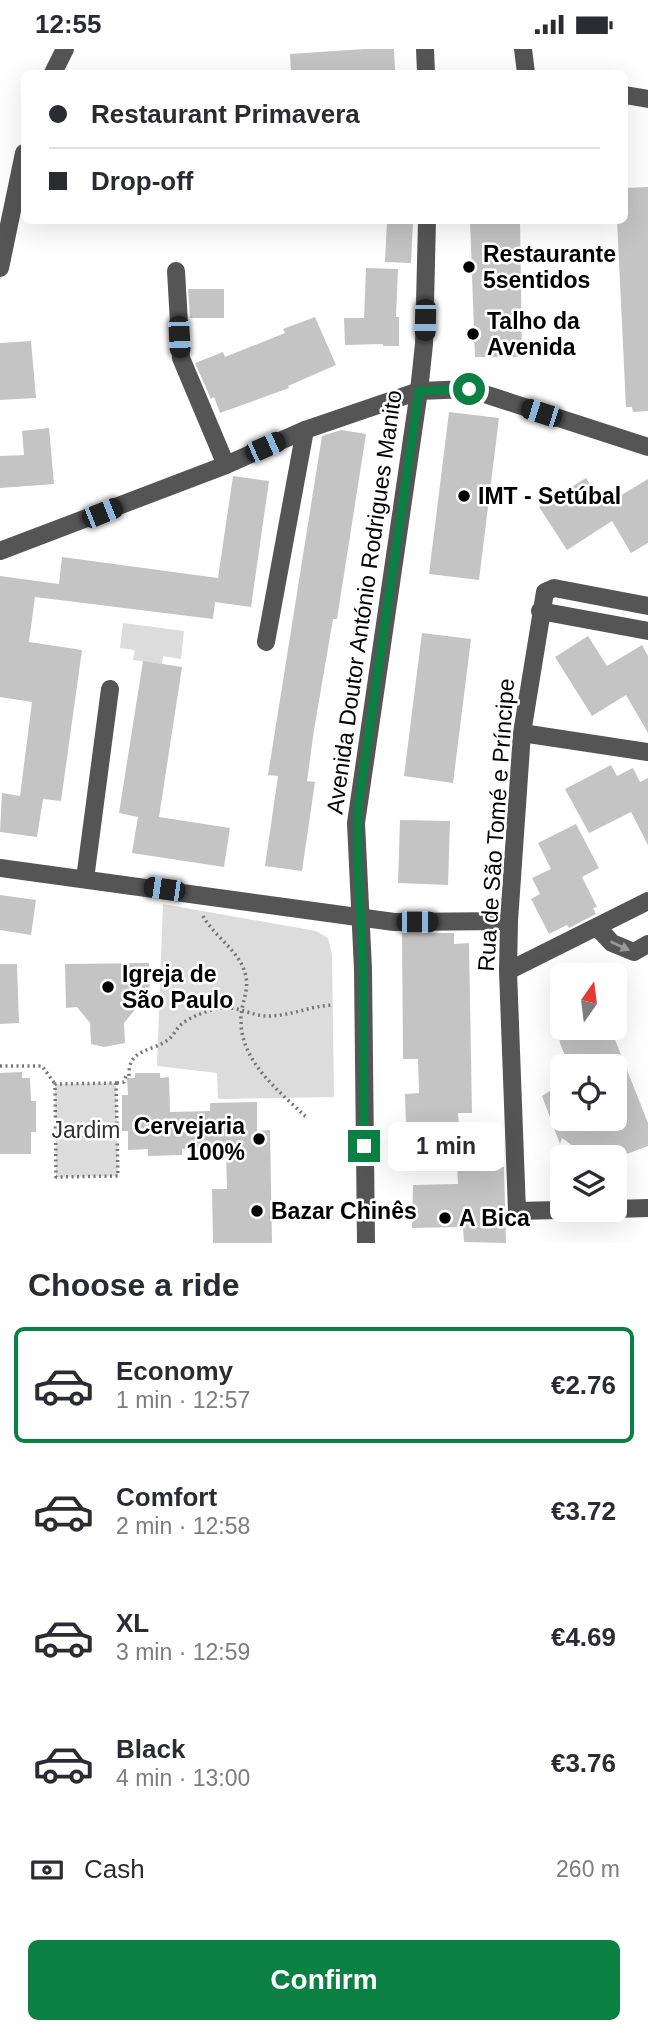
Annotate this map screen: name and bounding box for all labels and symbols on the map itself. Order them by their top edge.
place label: Restaurante 5sentidos [483,241,616,293]
marker: Restaurante 5sentidos [461,259,477,275]
car [415,299,436,341]
place label: Talho da Avenida [487,308,580,360]
car [168,315,191,359]
marker: Talho da Avenida [465,326,481,342]
route start [453,373,485,405]
street label: Avenida Doutor António Rodrigues Manito [321,388,407,816]
car [518,397,565,429]
car [242,429,289,465]
place label: IMT - Setúbal [478,483,621,509]
marker: IMT - Setúbal [456,488,472,504]
car [79,495,126,531]
street label: Rua de São Tomé e Príncipe [473,678,519,972]
car [142,876,187,902]
car [397,912,439,933]
one-way arrow [610,940,631,952]
place label: Igreja de São Paulo [122,961,233,1013]
north arrow [550,963,626,1039]
marker: Igreja de São Paulo [100,979,116,995]
place label: Cervejaria 100% [134,1113,245,1165]
park label: Jardim [51,1117,121,1143]
callout: 1 min [388,1121,504,1171]
route end [348,1130,380,1162]
marker: Cervejaria 100% [251,1131,267,1147]
place label: Bazar Chinês [271,1198,417,1224]
marker: Bazar Chinês [249,1203,265,1219]
place label: A Bica [459,1205,530,1231]
marker: A Bica [437,1210,453,1226]

